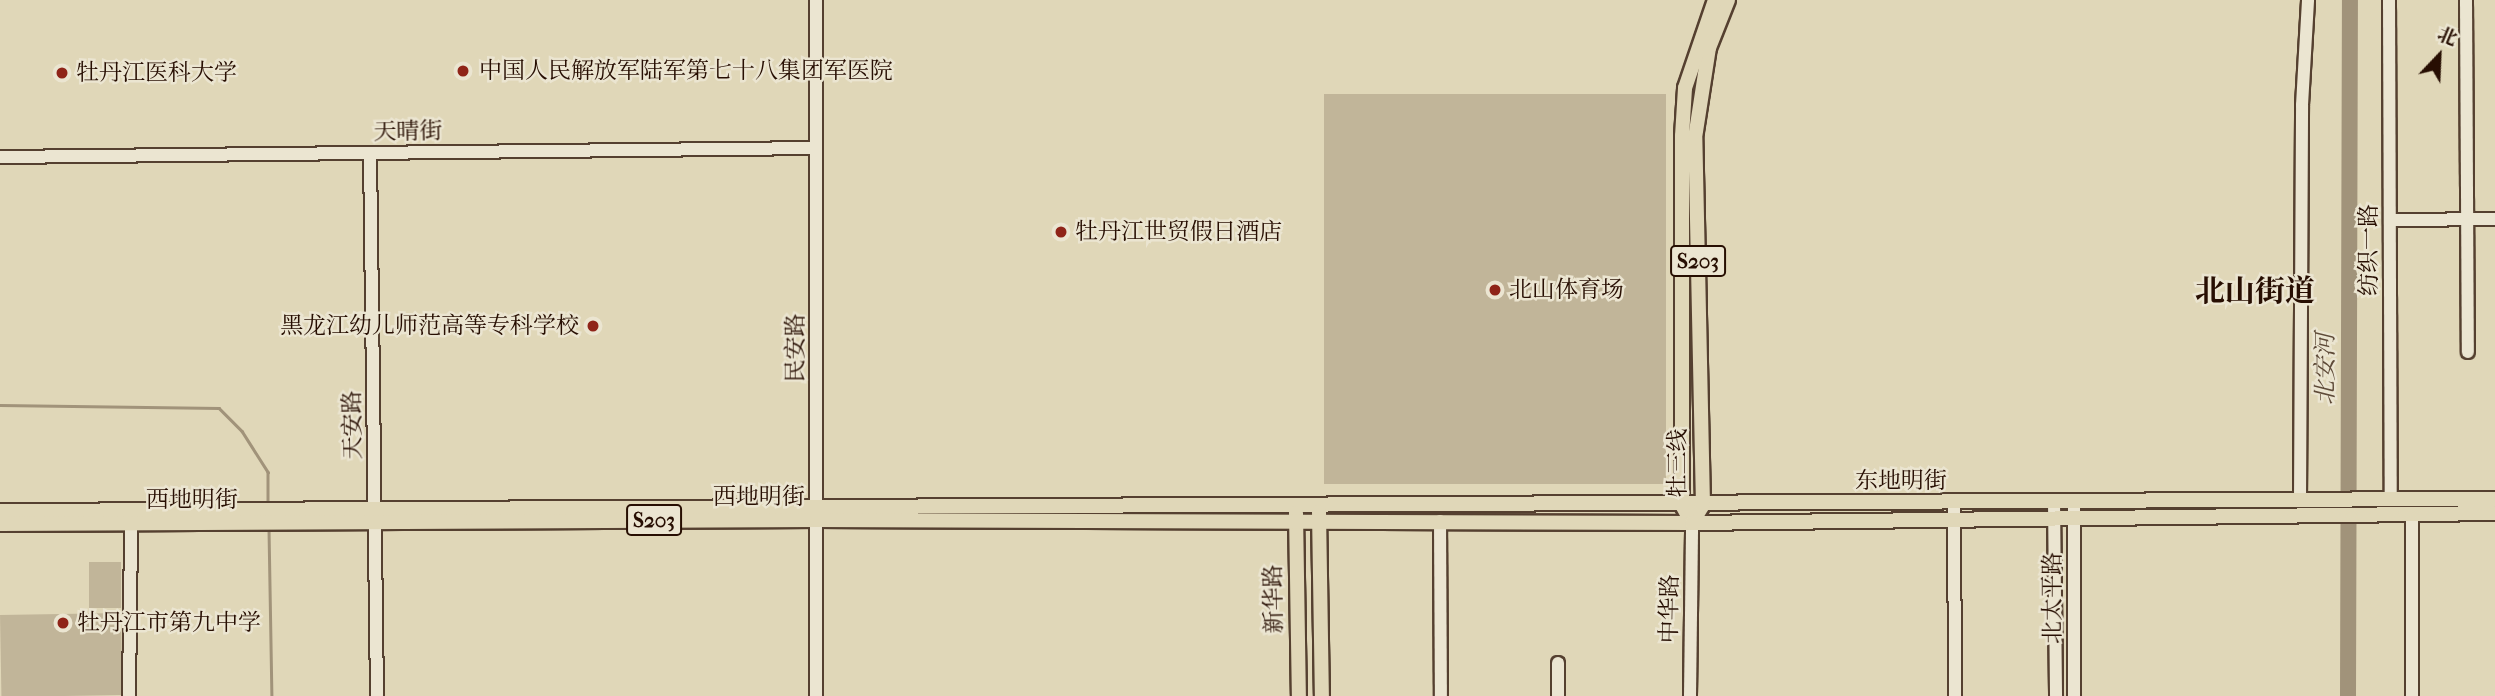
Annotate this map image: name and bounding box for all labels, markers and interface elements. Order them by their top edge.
north arrow [2404,21,2474,91]
text: 北 [2434,23,2460,51]
place label: 中国人民解放军陆军第七十八集团军医院 [479,57,893,85]
place label: 牡丹江医科大学 [76,59,237,87]
marker: 中国人民解放军陆军第七十八集团军医院 [453,61,473,81]
marker: 牡丹江医科大学 [54,65,70,81]
street label: 天晴街 [373,118,443,146]
street label: 纺织一路 [2355,204,2383,296]
place label: 牡丹江世贸假日酒店 [1075,218,1282,246]
marker: 牡丹江世贸假日酒店 [1053,224,1069,240]
road number: S203 [1670,244,1726,278]
district label: 北山街道 [2195,274,2315,310]
place label: 北山体育场 [1509,276,1624,304]
marker: 北山体育场 [1487,282,1503,298]
place label: 黑龙江幼儿师范高等专科学校 [280,312,579,340]
street label: 民安路 [782,314,810,382]
marker: 黑龙江幼儿师范高等专科学校 [585,318,601,334]
water label: 北安河 [2312,333,2340,405]
street label: 天安路 [339,390,367,460]
street label: 牡三线 [1664,429,1692,497]
street label: 东地明街 [1855,467,1947,495]
street label: 西地明街 [713,483,805,511]
street label: 西地明街 [146,486,238,514]
road number: S203 [626,503,682,538]
street label: 北太平路 [2039,552,2067,644]
street label: 新华路 [1260,564,1288,634]
street label: 中华路 [1656,574,1684,644]
place label: 牡丹江市第九中学 [77,609,261,637]
marker: 牡丹江市第九中学 [55,615,71,631]

